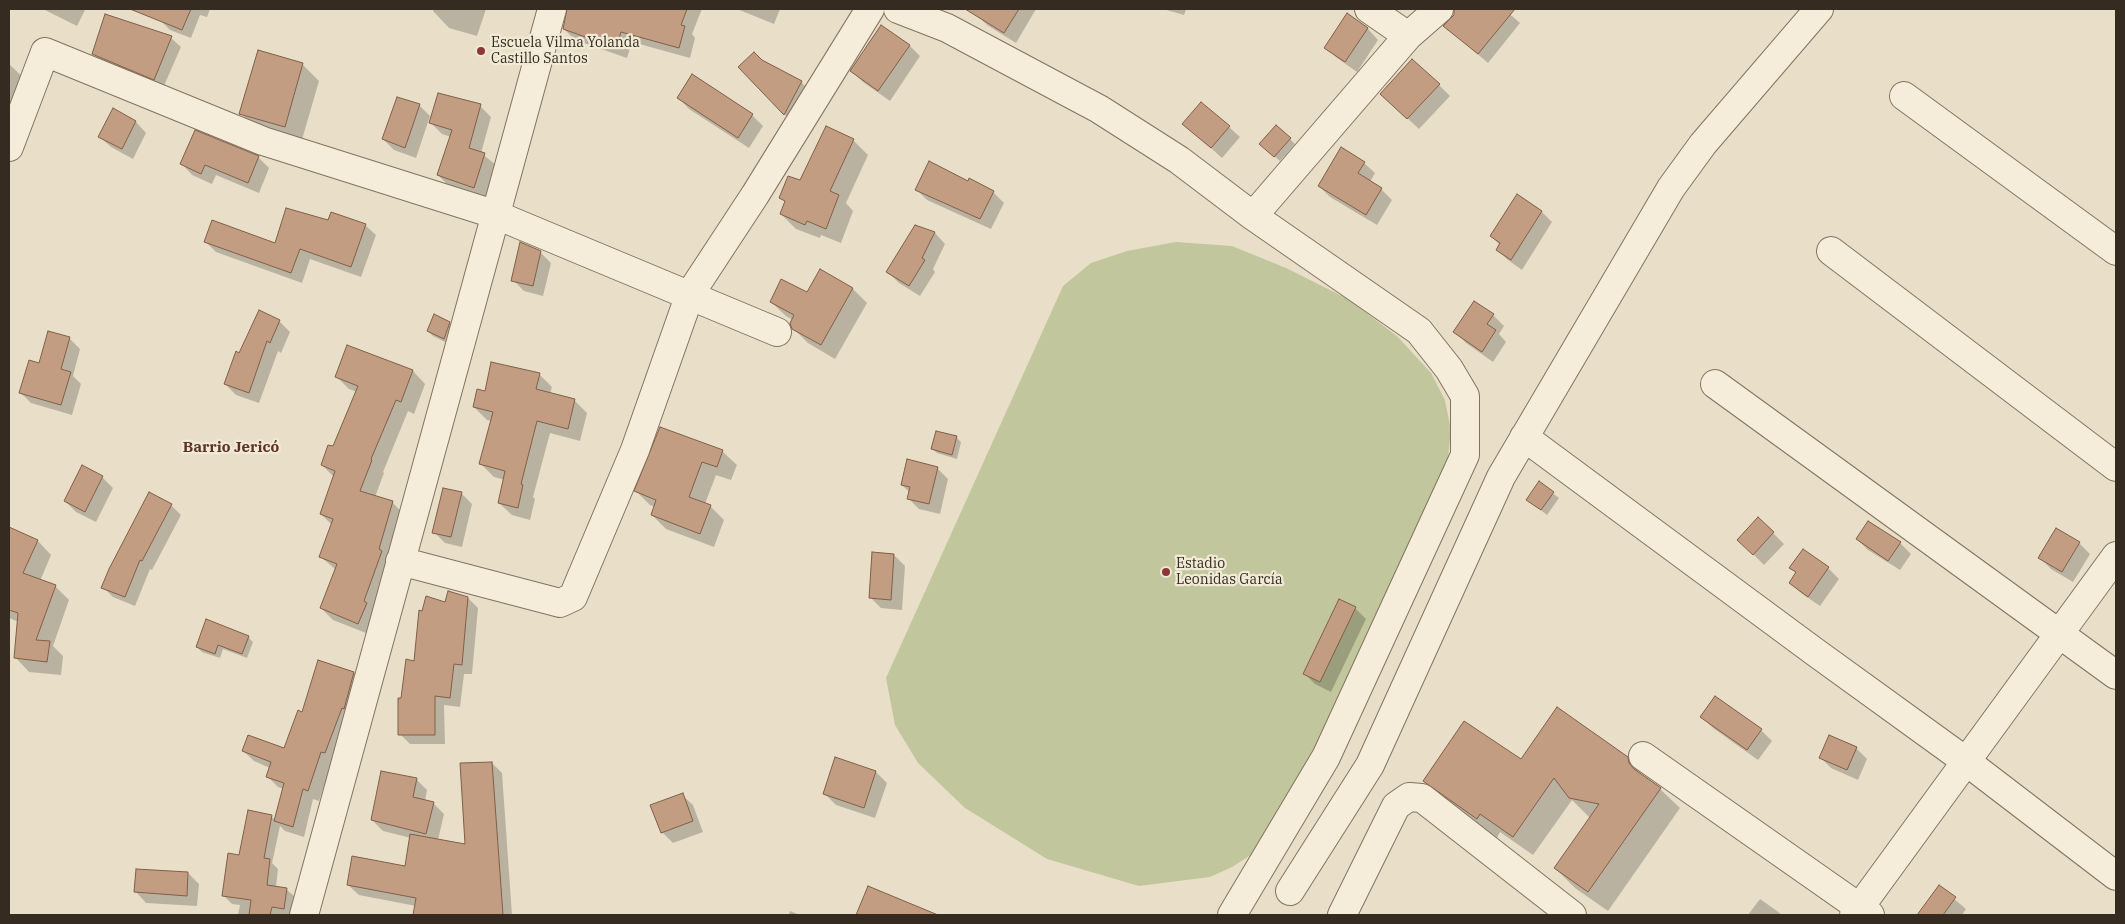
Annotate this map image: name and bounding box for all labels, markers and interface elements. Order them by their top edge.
place label: Escuela Vilma Yolanda Castillo Santos [491,35,640,68]
marker: Escuela Vilma Yolanda Castillo Santos [475,45,487,57]
district label: Barrio Jericó [183,439,279,457]
place label: Estadio Leonidas García [1176,556,1283,588]
marker: Estadio Leonidas García [1160,566,1172,578]

